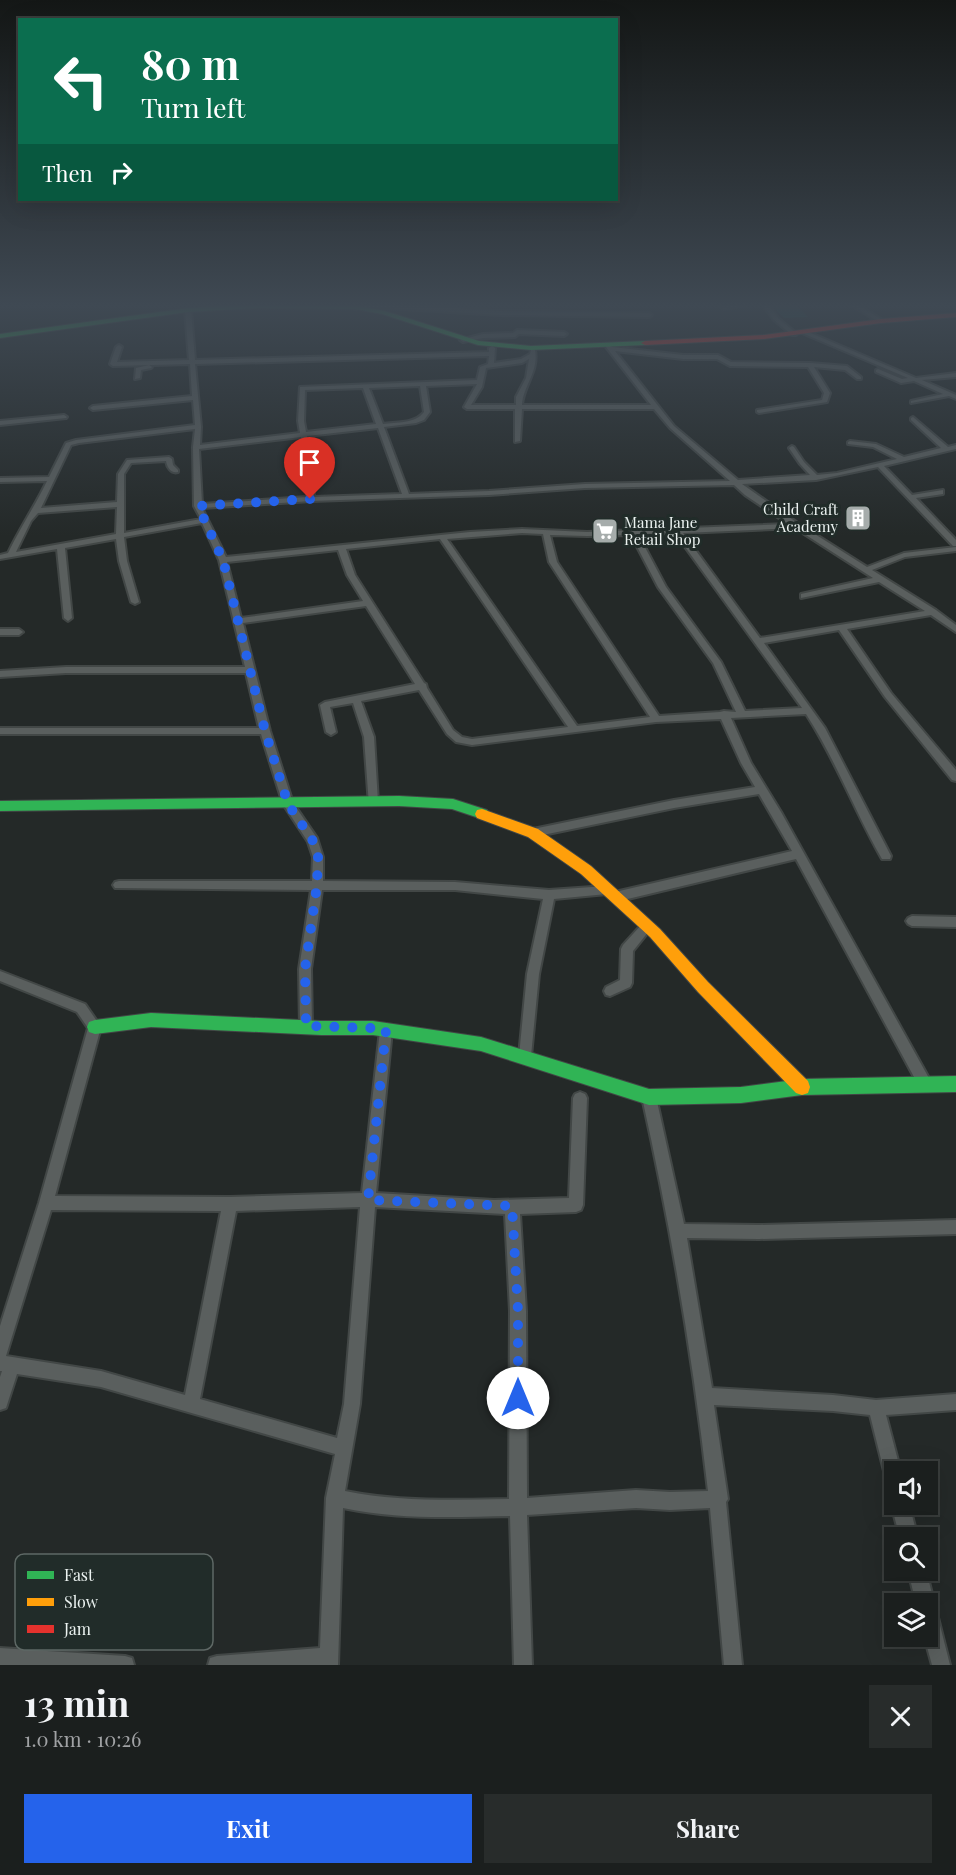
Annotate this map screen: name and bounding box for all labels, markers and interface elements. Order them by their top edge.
text: 80 m [141,35,239,91]
icon: left [42,42,120,120]
text: Turn left [141,89,245,125]
icon: right [105,156,138,189]
text: Then [42,158,93,188]
pin [284,437,335,499]
icon: arrive [293,446,326,479]
place label: Child Craft Academy [763,499,839,536]
building icon: Child Craft Academy [843,503,873,533]
place label: Mama Jane Retail Shop [624,512,701,549]
supermarket icon: Mama Jane Retail Shop [590,516,620,546]
position arrow [486,1366,550,1430]
map controls [884,1461,938,1647]
button: sound [884,1461,938,1515]
button: search [884,1527,938,1581]
legend [15,1554,213,1650]
text: Fast [64,1564,94,1585]
text: Slow [64,1591,99,1612]
button: layers [884,1593,938,1647]
text: Jam [63,1618,91,1639]
text: 13 min [24,1678,129,1726]
button: close [869,1685,932,1748]
text: 1.0 km · 10:26 [24,1725,141,1752]
button: Exit [24,1794,472,1863]
button: Share [484,1794,932,1863]

